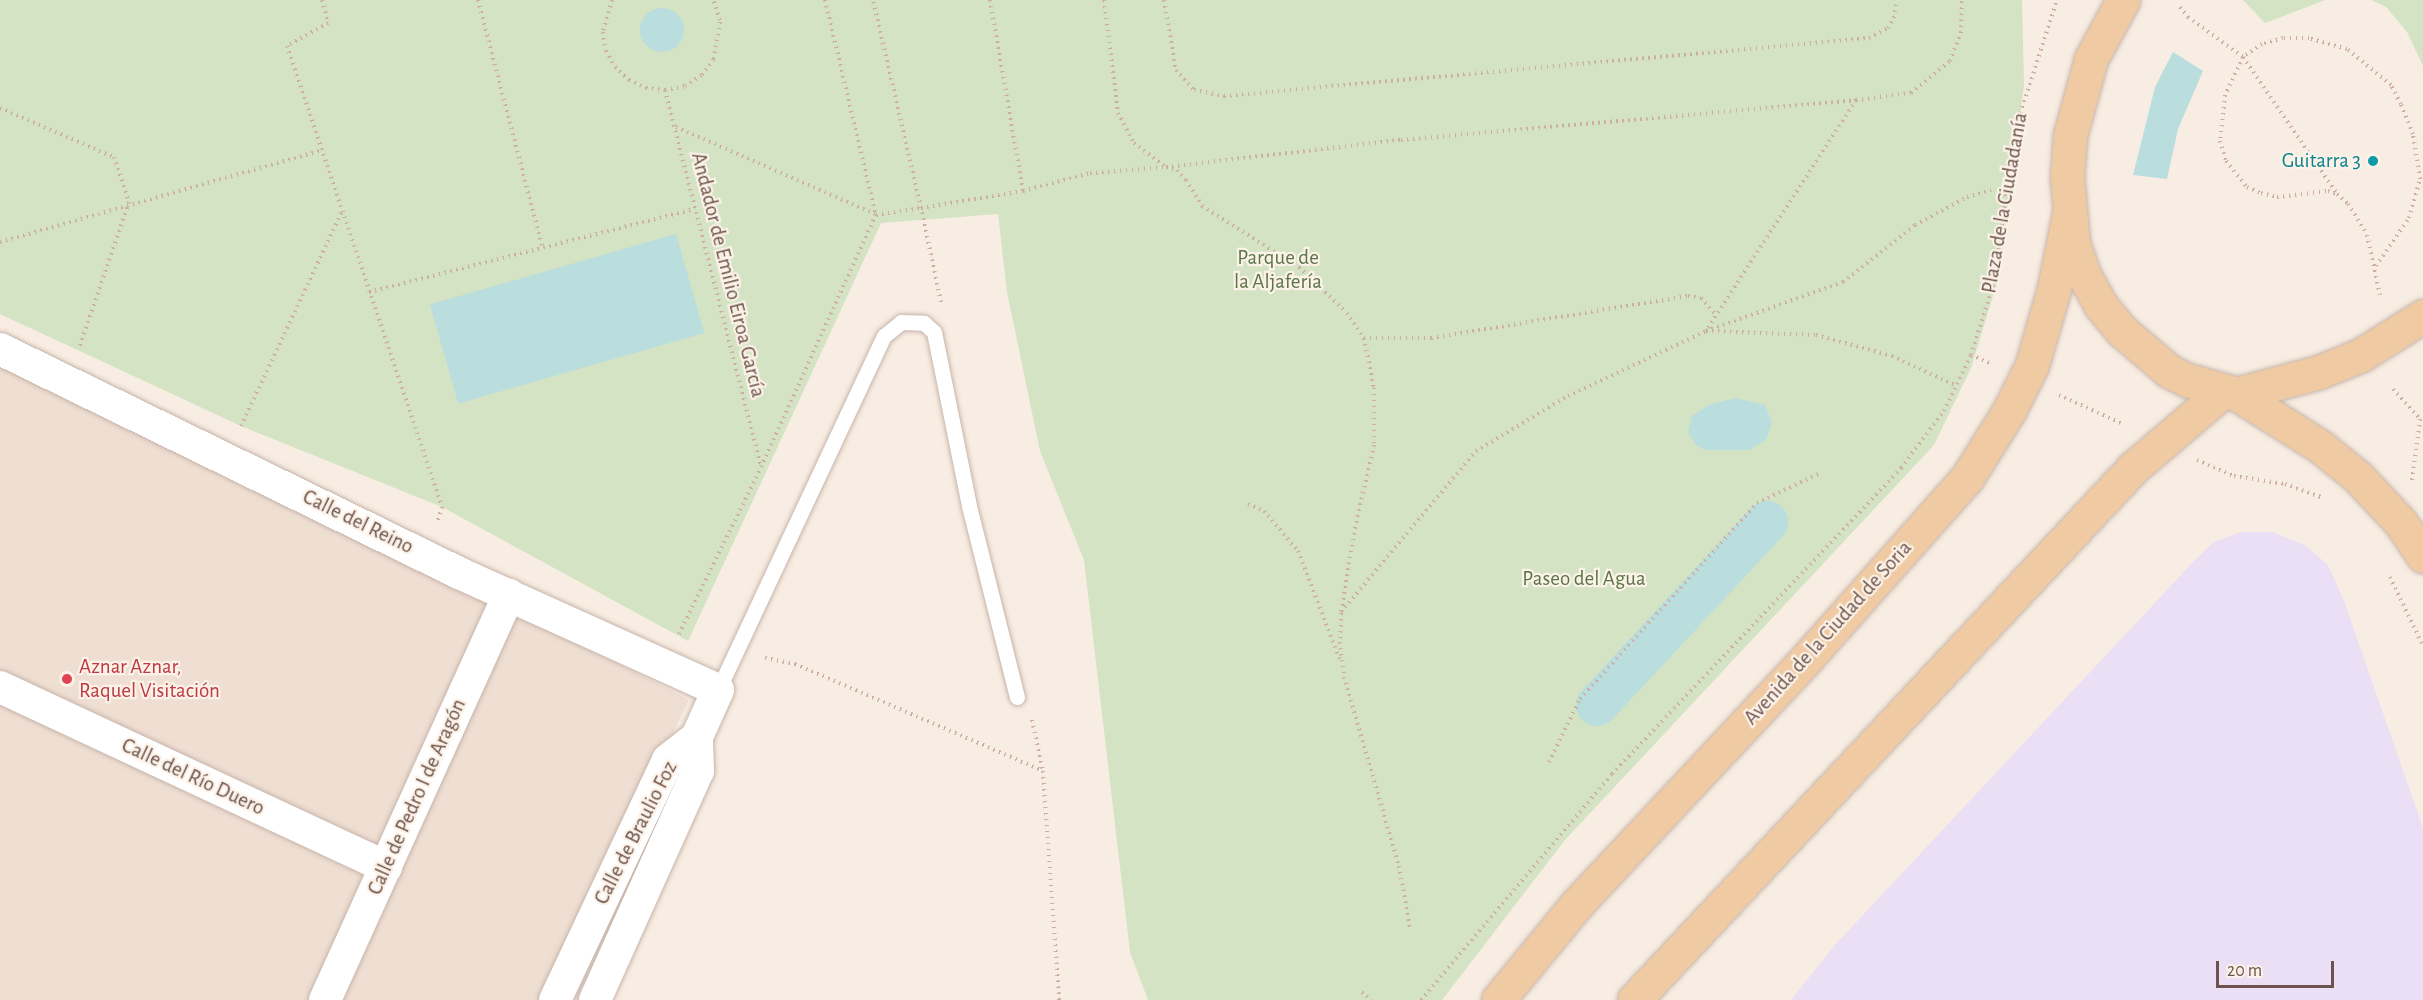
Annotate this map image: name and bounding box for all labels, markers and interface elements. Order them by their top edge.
street label: Plaza de la Ciudadanía [1977,111,2033,295]
place label: Guitarra 3 [2282,148,2361,174]
street label: Andador de Emilio Eiroa García [685,150,771,400]
marker: Guitarra 3 [2366,154,2380,168]
park label: Parque de la Aljafería [1234,245,1322,295]
street label: Calle del Reino [298,484,418,560]
street label: Avenida de la Ciudad de Soria [1739,536,1917,730]
park label: Paseo del Agua [1522,566,1646,592]
place label: Aznar Aznar, Raquel Visitación [79,654,220,704]
marker: Aznar Aznar, Raquel Visitación [60,672,74,686]
street label: Calle de Pedro I de Aragón [362,695,472,899]
street label: Calle del Río Duero [117,733,269,821]
street label: Calle de Braulio Foz [589,757,683,909]
scale bar [2219,949,2338,987]
text: 20 m [2227,962,2262,980]

